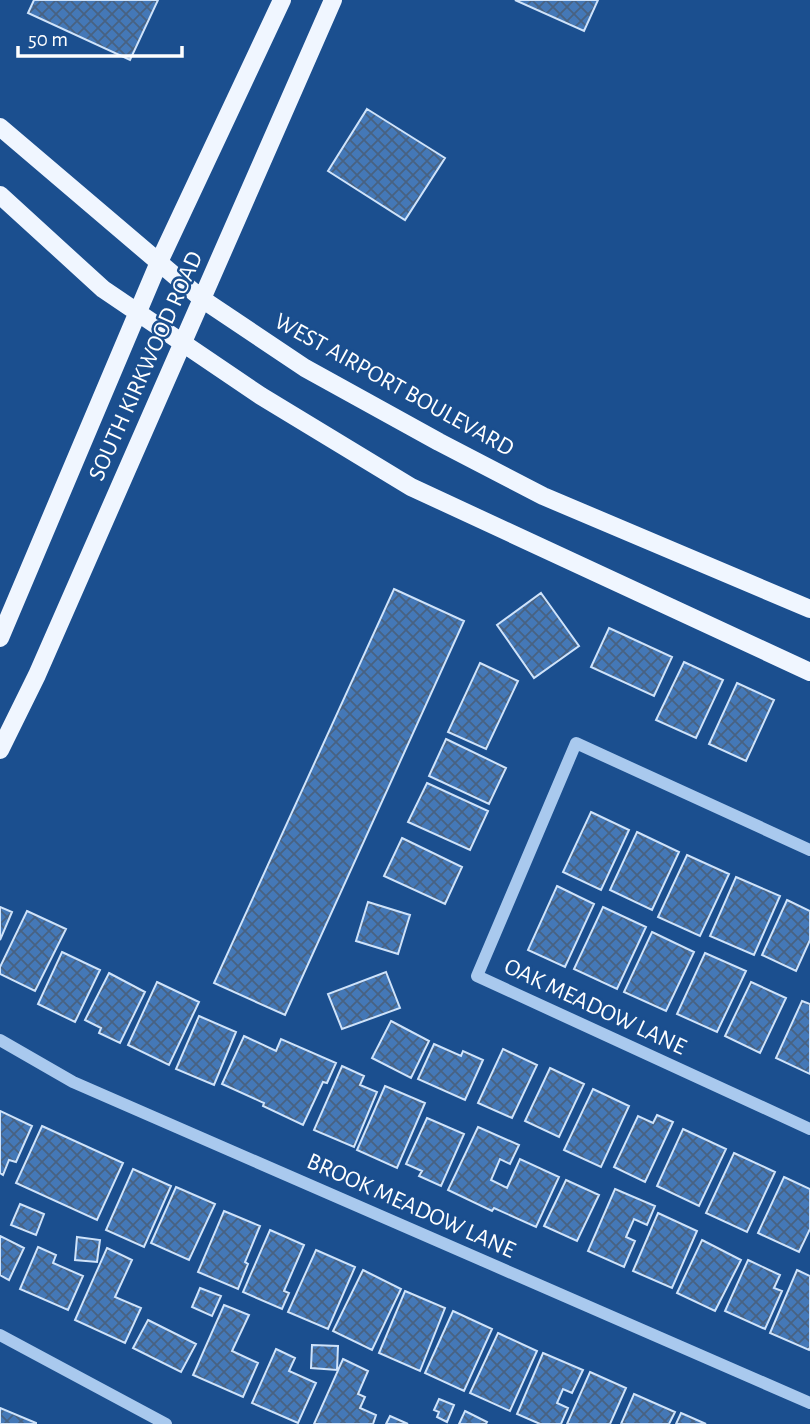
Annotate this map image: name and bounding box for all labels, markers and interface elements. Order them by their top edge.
scale bar [18,14,182,58]
text: 50 m [28,29,68,50]
street label: SOUTH KIRKWOOD ROAD [85,248,207,484]
street label: WEST AIRPORT BOULEVARD [270,309,518,461]
street label: OAK MEADOW LANE [500,954,690,1060]
street label: BROOK MEADOW LANE [303,1149,519,1263]

